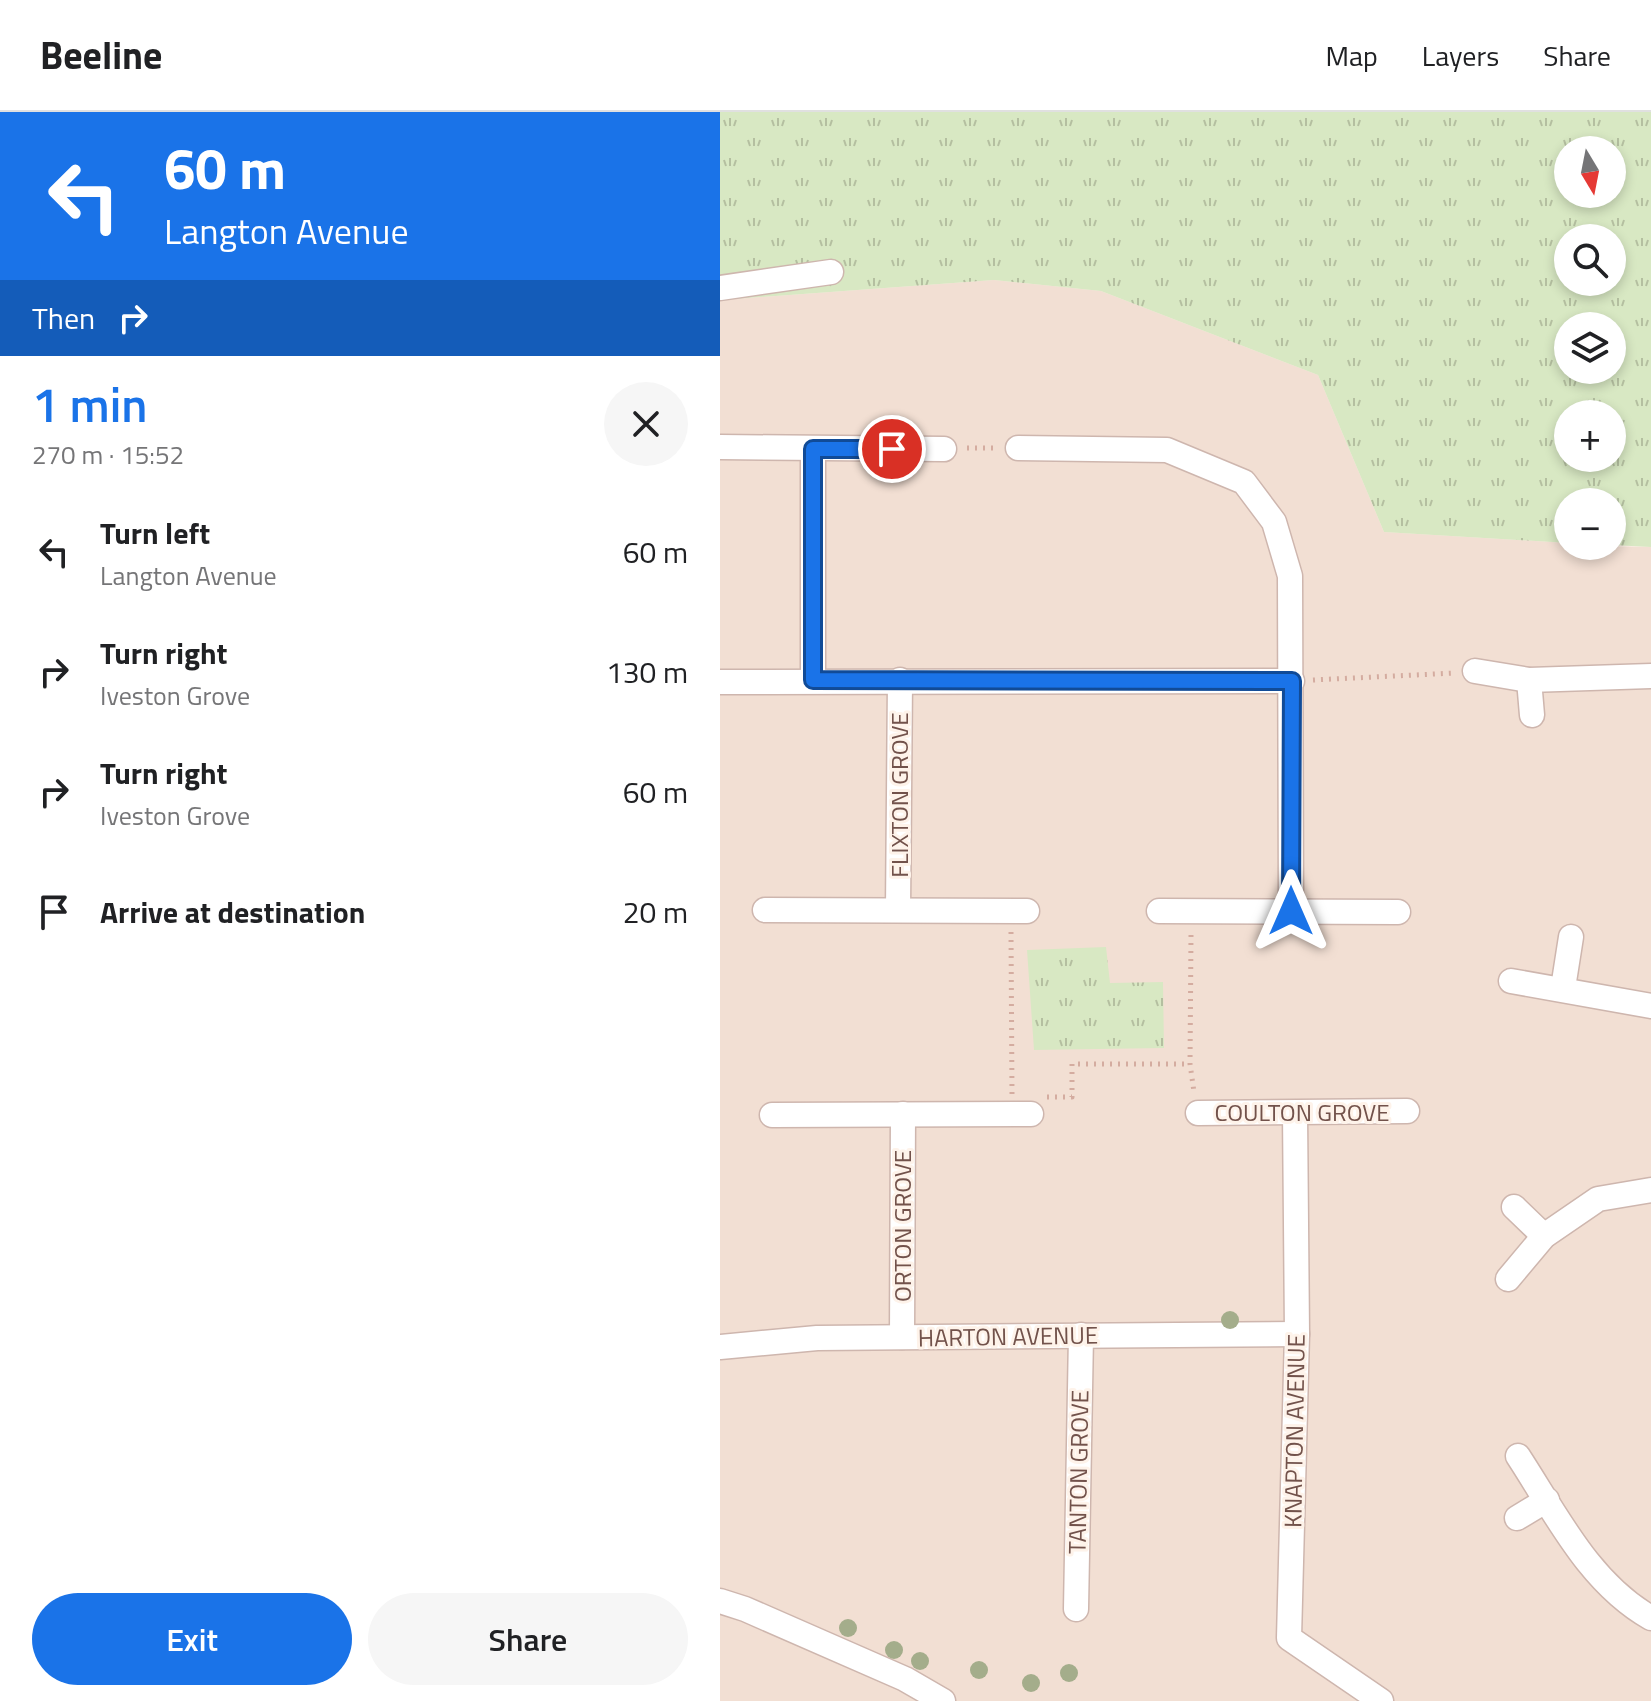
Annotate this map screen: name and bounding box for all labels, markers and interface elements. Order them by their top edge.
text: Beeline [40,26,162,84]
text: Map [1325,34,1378,77]
text: Layers [1422,34,1499,77]
text: Share [1543,34,1611,77]
text: 60 m [164,126,286,211]
north arrow [1554,136,1626,208]
map controls [1554,136,1626,560]
icon: left [32,144,136,248]
text: Langton Avenue [164,203,409,258]
button: search [1554,224,1626,296]
text: Then [32,295,95,341]
icon: right [111,296,155,340]
button: layers [1554,312,1626,384]
text: 1 min [32,368,147,441]
button: close [604,382,688,466]
button: + [1554,400,1626,472]
pin [858,415,926,483]
icon: arrive [870,427,914,471]
text: 270 m · 15:52 [32,435,184,474]
button: − [1554,488,1626,560]
text: Turn left [100,510,210,556]
text: 60 m [623,529,688,575]
icon: left [32,530,76,574]
text: Langton Avenue [100,556,277,595]
text: Turn right [100,630,228,676]
text: 130 m [606,649,688,695]
icon: right [32,650,76,694]
text: Iveston Grove [100,676,250,715]
street label: FLIXTON GROVE [881,712,917,878]
text: Turn right [100,750,228,796]
text: 60 m [623,769,688,815]
icon: right [32,770,76,814]
text: Iveston Grove [100,796,250,835]
position arrow [1249,869,1333,953]
text: Arrive at destination [100,889,365,935]
text: 20 m [623,889,688,935]
icon: arrive [32,890,76,934]
street label: COULTON GROVE [1214,1094,1390,1130]
street label: ORTON GROVE [884,1150,920,1302]
street label: HARTON AVENUE [918,1316,1098,1356]
street label: KNAPTON AVENUE [1274,1334,1314,1528]
street label: TANTON GROVE [1059,1390,1097,1554]
button: Exit [32,1593,352,1685]
button: Share [368,1593,688,1685]

